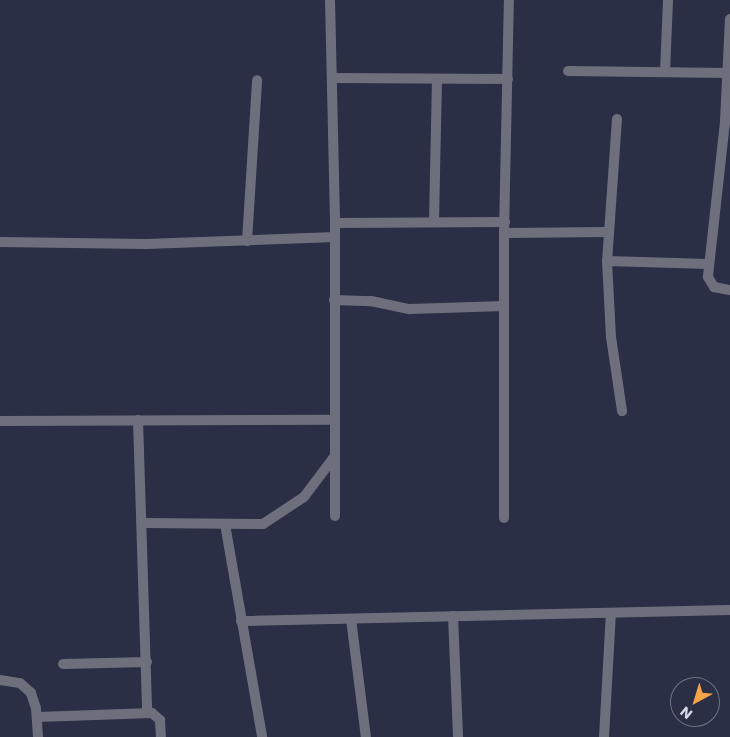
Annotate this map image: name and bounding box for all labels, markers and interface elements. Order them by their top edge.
north arrow [670,677,720,727]
text: N [676,702,697,724]

